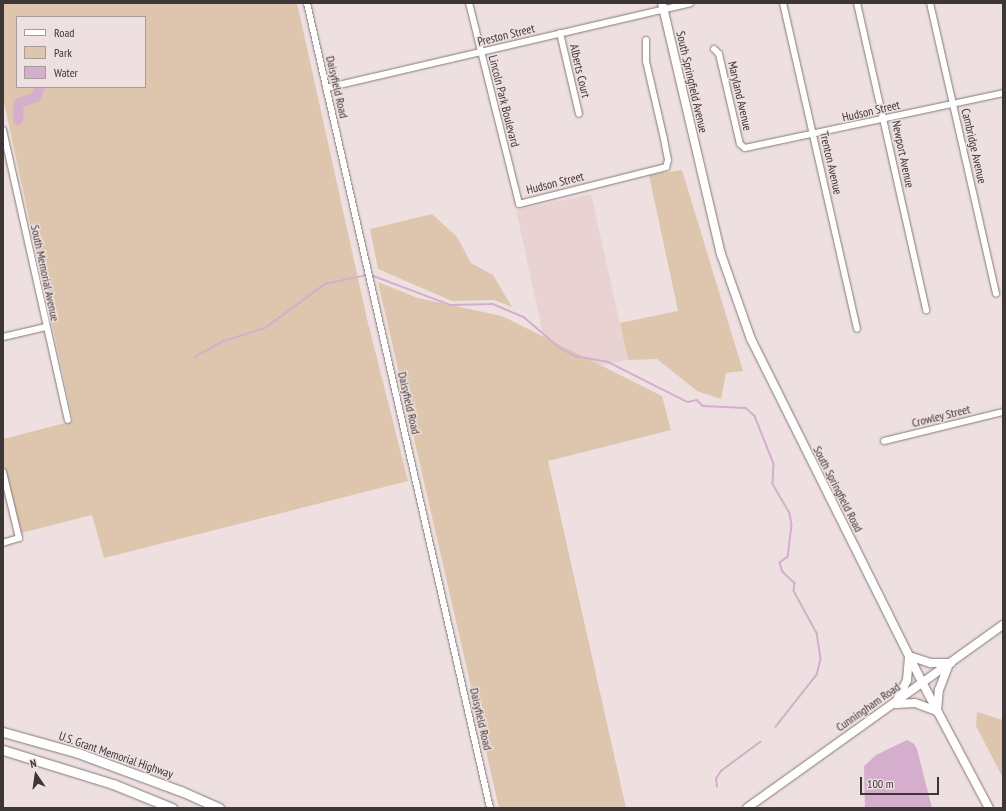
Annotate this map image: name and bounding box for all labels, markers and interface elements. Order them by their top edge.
legend [16,16,146,88]
street label: Preston Street [476,21,536,49]
text: Road [54,25,74,40]
street label: South Springfield Avenue [673,30,711,134]
street label: Alberts Court [567,43,593,99]
text: Park [54,45,72,60]
street label: Lincoln Park Boulevard [486,53,522,149]
street label: Daisyfield Road [323,54,351,120]
street label: Maryland Avenue [725,60,755,132]
text: Water [54,65,78,80]
street label: Hudson Street [841,97,901,125]
street label: Cambridge Avenue [958,107,990,185]
street label: Newport Avenue [889,119,917,189]
street label: Trenton Avenue [817,130,845,196]
street label: Hudson Street [525,169,585,197]
street label: South Memorial Avenue [28,223,62,323]
street label: Daisyfield Road [395,370,423,436]
street label: Crowley Street [910,402,972,430]
street label: South Springfield Road [810,444,866,534]
street label: Cunningham Road [833,680,903,734]
street label: Daisyfield Road [467,686,495,752]
street label: U.S. Grant Memorial Highway [57,729,175,781]
north arrow [16,755,56,795]
text: N [29,756,38,771]
scale bar [862,769,941,795]
text: 100 m [867,776,894,791]

